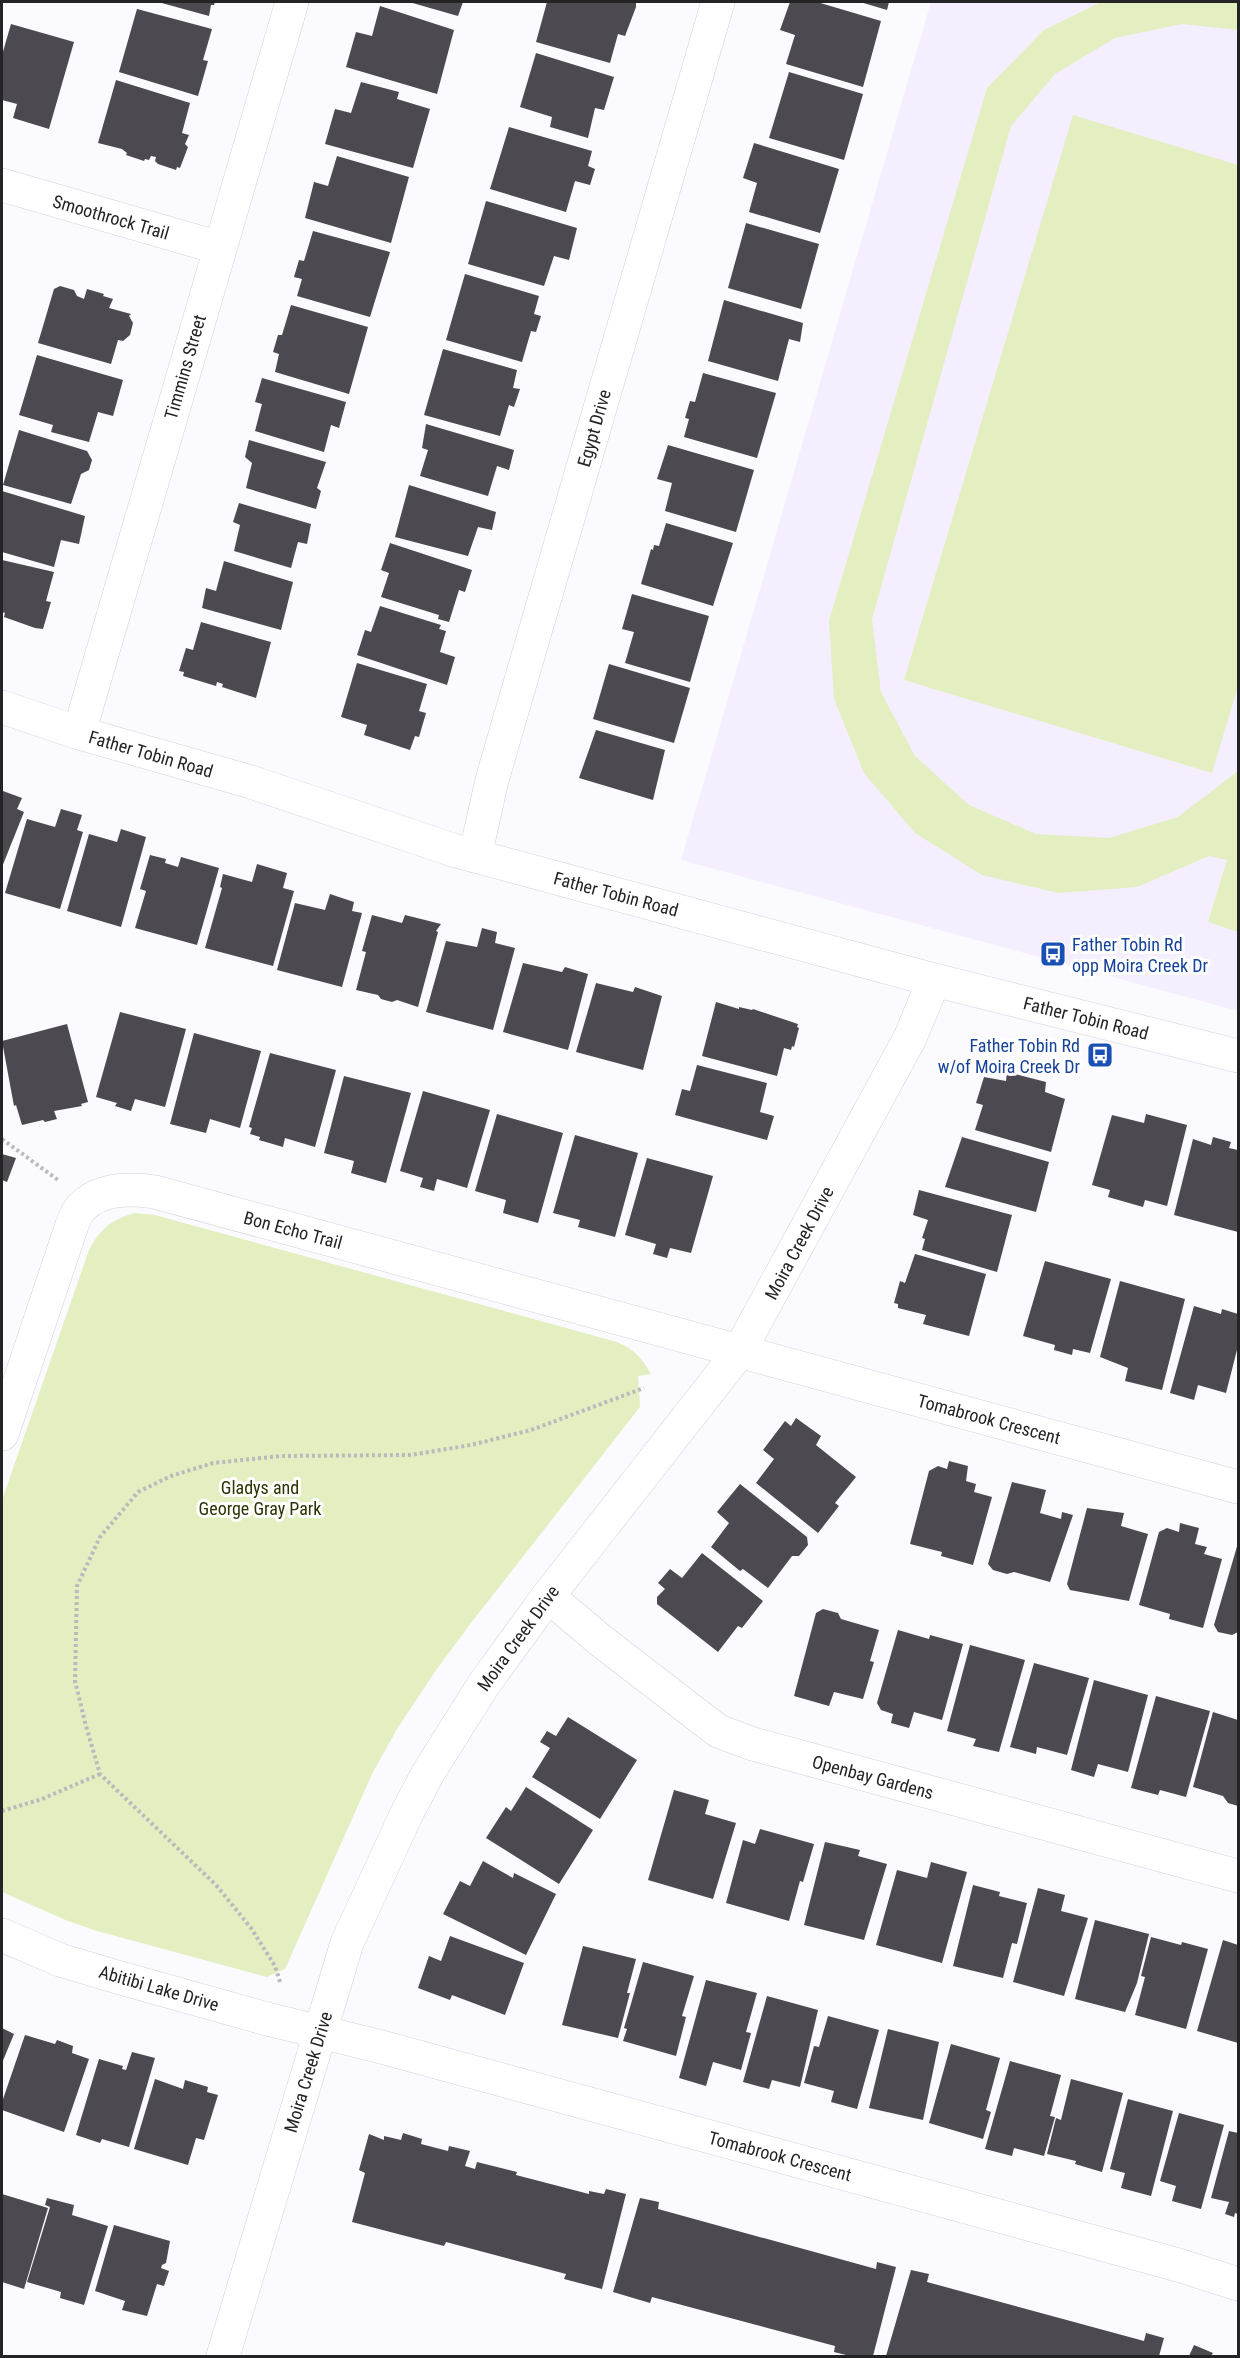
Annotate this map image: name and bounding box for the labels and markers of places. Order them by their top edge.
place label: Father Tobin Rd opp Moira Creek Dr [1072,934,1208,976]
bus stop icon: Father Tobin Rd opp Moira Creek Dr [1038,939,1068,969]
place label: Father Tobin Rd w/of Moira Creek Dr [938,1035,1081,1077]
bus stop icon: Father Tobin Rd w/of Moira Creek Dr [1085,1040,1115,1070]

